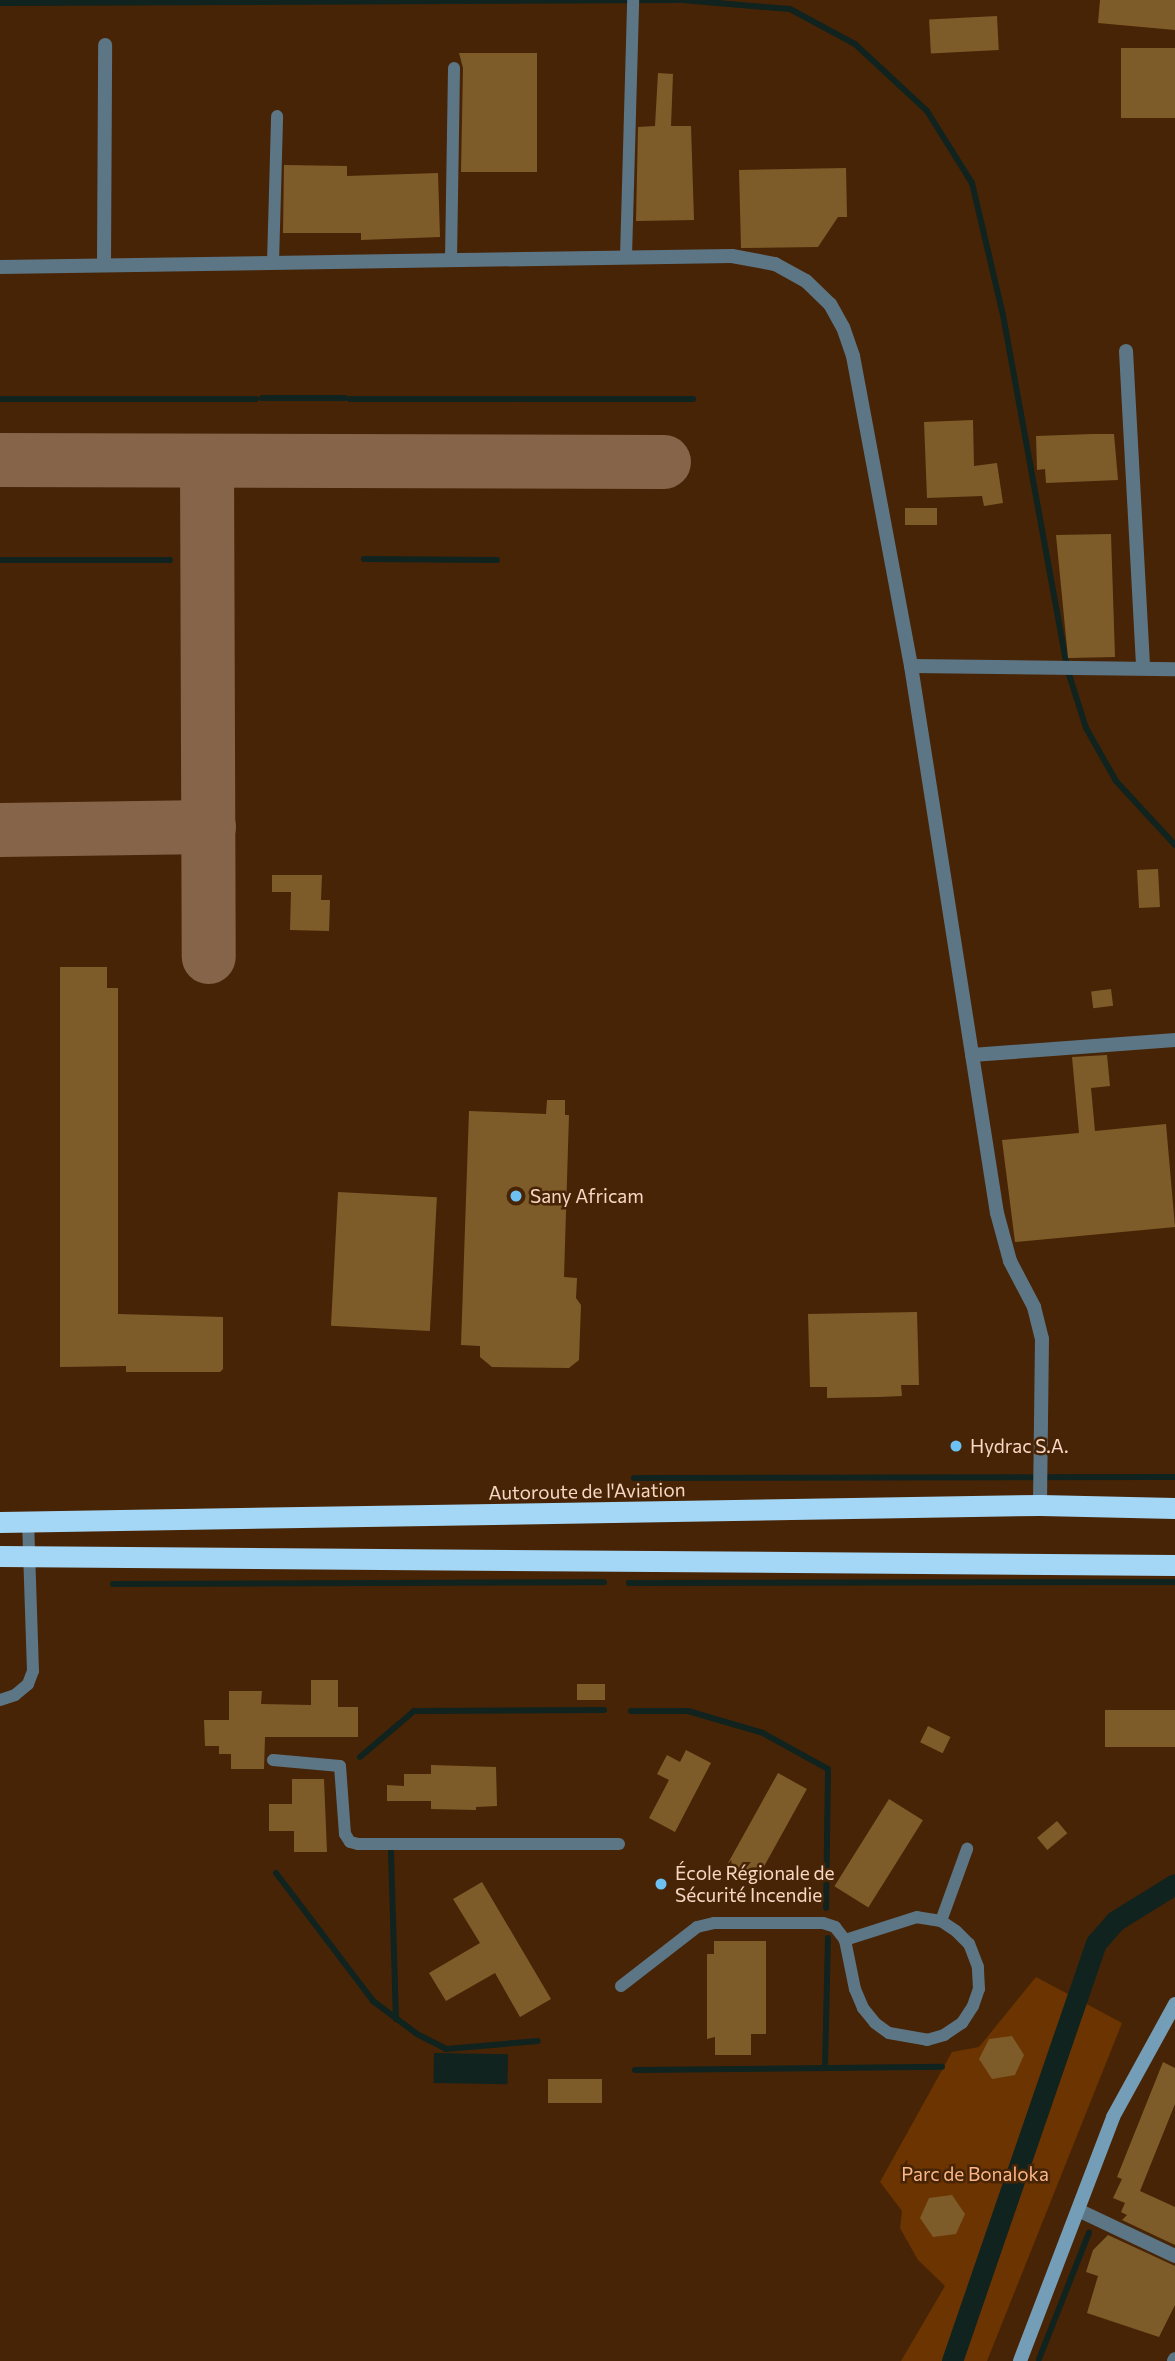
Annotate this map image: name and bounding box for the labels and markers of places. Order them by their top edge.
place label: Sany Africam [530,1185,644,1207]
marker: Sany Africam [508,1188,524,1204]
place label: Hydrac S.A. [970,1435,1068,1457]
marker: Hydrac S.A. [948,1438,964,1454]
place label: École Régionale de Sécurité Incendie [675,1862,834,1906]
marker: École Régionale de Sécurité Incendie [653,1876,669,1892]

